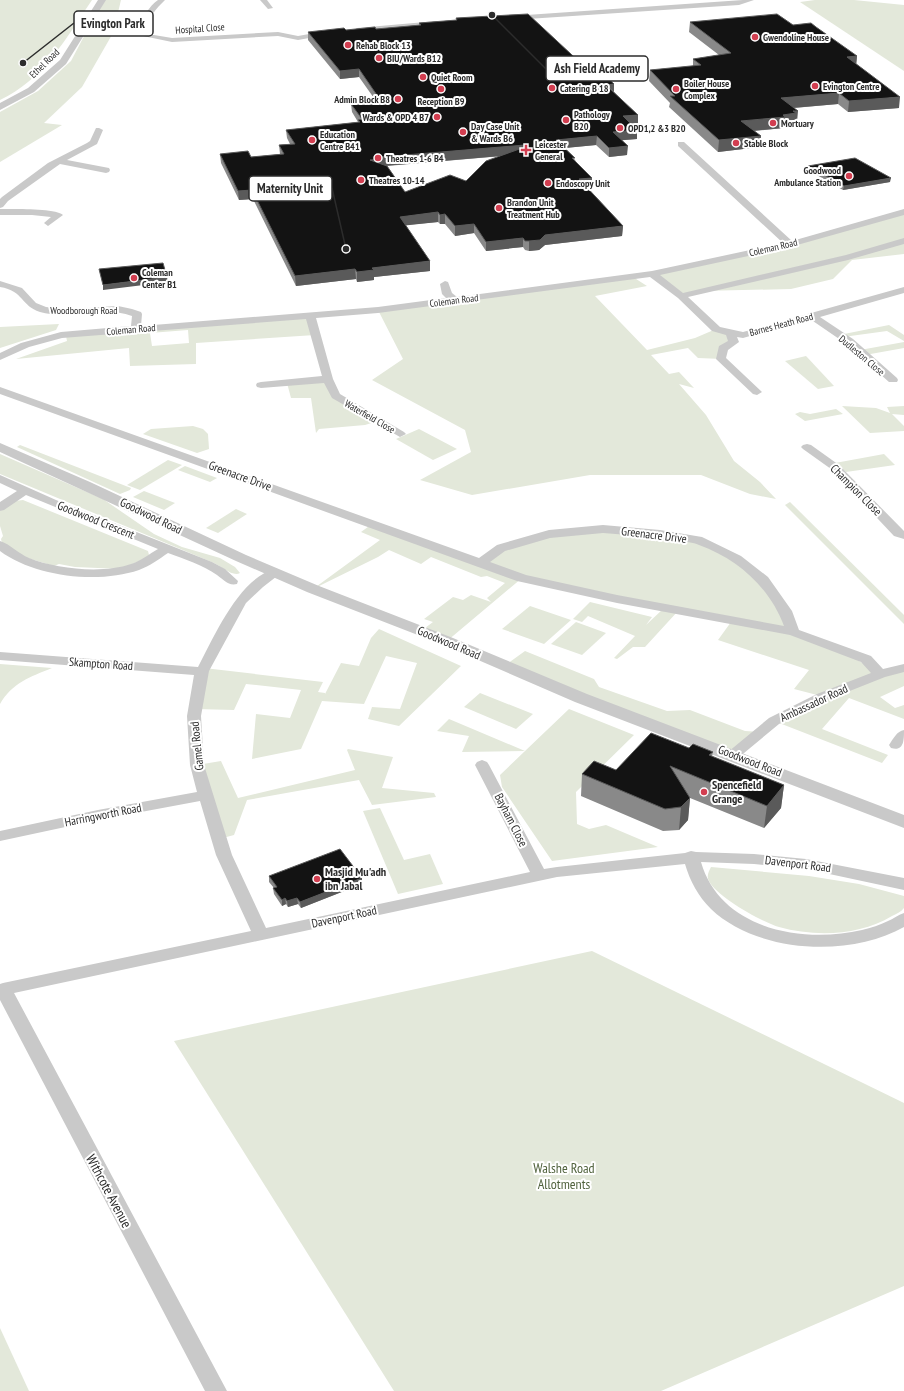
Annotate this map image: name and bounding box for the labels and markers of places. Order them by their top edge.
callout: Evington Park [74,11,153,36]
place label: Gwendoline House [763,31,829,44]
marker: Gwendoline House [750,32,760,42]
place label: Rehab Block 13 [356,39,411,52]
marker: Rehab Block 13 [343,40,353,50]
place label: BIU/Wards B12 [387,52,441,65]
marker: BIU/Wards B12 [374,53,384,63]
callout: Ash Field Academy [546,56,648,81]
place label: Quiet Room [431,71,473,84]
marker: Quiet Room [418,72,428,82]
place label: Boiler House Complex [684,77,729,102]
place label: Evington Centre [823,80,879,93]
marker: Evington Centre [810,81,820,91]
place label: Catering B 18 [560,82,609,95]
marker: Catering B 18 [547,83,557,93]
marker: Reception B9 [436,84,446,94]
marker: Boiler House Complex [671,84,681,94]
place label: Admin Block B8 [333,93,390,106]
marker: Admin Block B8 [393,94,403,104]
place label: Reception B9 [418,95,465,108]
place label: Pathology B20 [574,108,611,133]
place label: Wards & OPD 4 B7 [361,111,429,124]
marker: Wards & OPD 4 B7 [432,112,442,122]
marker: Pathology B20 [561,115,571,125]
place label: Mortuary [781,117,815,130]
marker: Mortuary [768,118,778,128]
place label: Day Case Unit & Wards B6 [471,120,519,145]
place label: OPD1,2 &3 B20 [628,122,686,135]
marker: OPD1,2 &3 B20 [615,123,625,133]
marker: Day Case Unit & Wards B6 [458,127,468,137]
place label: Education Centre B41 [320,128,360,153]
marker: Education Centre B41 [307,135,317,145]
place label: Stable Block [744,137,789,150]
place label: Leicester General [535,138,567,163]
marker: Stable Block [731,138,741,148]
marker: Leicester General [520,144,532,156]
place label: Theatres 1-6 B4 [386,152,444,165]
marker: Theatres 1-6 B4 [373,153,383,163]
place label: Goodwood Ambulance Station [773,164,842,189]
marker: Goodwood Ambulance Station [844,171,854,181]
place label: Theatres 10-14 [369,174,425,187]
marker: Theatres 10-14 [356,175,366,185]
callout: Maternity Unit [249,176,332,201]
place label: Endoscopy Unit [556,177,610,190]
marker: Endoscopy Unit [543,178,553,188]
place label: Brandon Unit Treatment Hub [507,196,560,221]
marker: Brandon Unit Treatment Hub [494,203,504,213]
place label: Coleman Center B1 [142,266,177,291]
marker: Coleman Center B1 [129,273,139,283]
place label: Spencefield Grange [712,777,761,806]
marker: Spencefield Grange [699,787,709,797]
place label: Masjid Mu'adh ibn Jabal [325,864,386,893]
marker: Masjid Mu'adh ibn Jabal [312,874,322,884]

